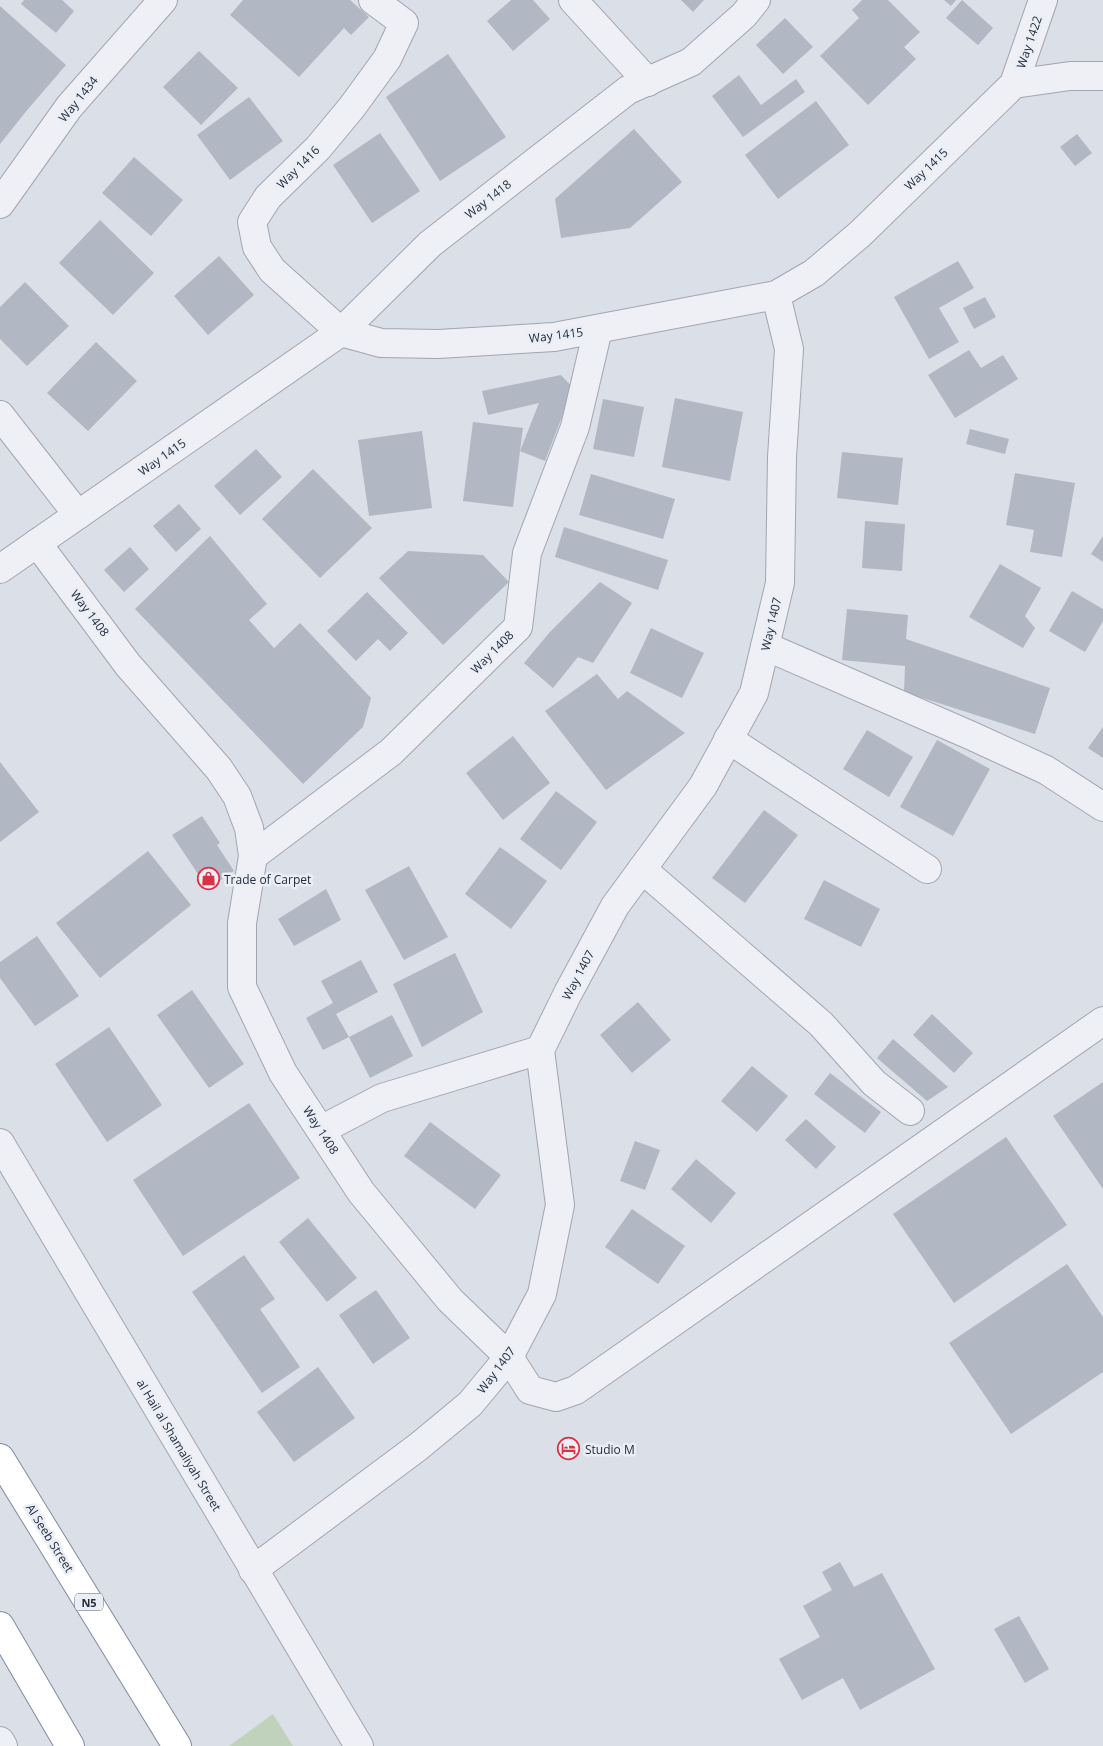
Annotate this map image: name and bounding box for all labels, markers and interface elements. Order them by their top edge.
street label: Way 1422 [1012,13,1046,70]
street label: Way 1434 [54,72,102,125]
street label: Way 1416 [273,142,323,192]
street label: Way 1415 [901,144,952,194]
street label: Way 1418 [461,175,515,222]
street label: Way 1415 [528,323,584,347]
street label: Way 1415 [135,434,189,480]
street label: Way 1408 [67,586,113,640]
street label: Way 1407 [757,595,785,652]
street label: Way 1408 [467,627,517,677]
shop icon: Trade of Carpet [196,867,220,891]
place label: Trade of Carpet [224,871,311,888]
street label: Way 1407 [558,947,598,1003]
street label: Way 1408 [299,1103,343,1158]
street label: Way 1407 [473,1343,519,1397]
street label: al Hail al Shamaliyah Street [133,1376,225,1514]
hotel icon: Studio M [557,1437,581,1461]
place label: Studio M [585,1441,635,1458]
street label: Al Seeb Street [22,1501,78,1575]
road number: N5 [75,1594,103,1610]

